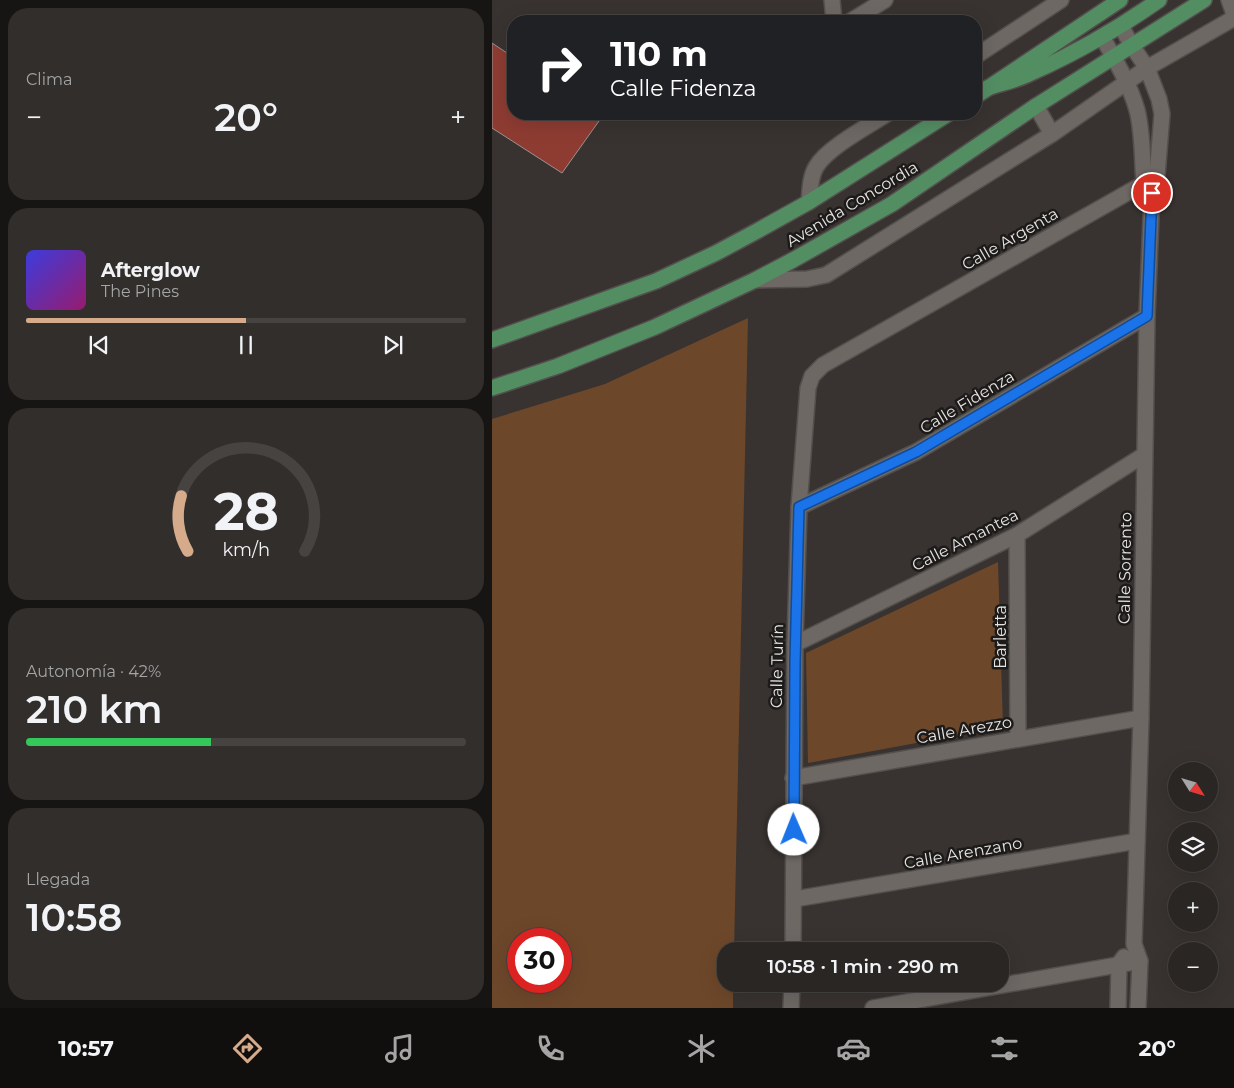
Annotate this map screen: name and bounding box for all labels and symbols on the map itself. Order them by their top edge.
street label: Avenida Concordia [783,157,921,251]
pin [1131,172,1173,214]
street label: Calle Argenta [959,204,1061,274]
street label: Calle Fidenza [916,366,1018,438]
street label: Calle Amantea [909,505,1021,575]
street label: Calle Sorrento [1115,512,1135,624]
street label: Barletta [991,605,1010,669]
street label: Calle Turín [767,624,787,708]
street label: Calle Arezzo [915,712,1013,748]
north arrow [1168,762,1218,812]
position arrow [767,803,819,855]
street label: Calle Arenzano [902,833,1024,873]
speed limit sign: 30 [507,928,572,993]

